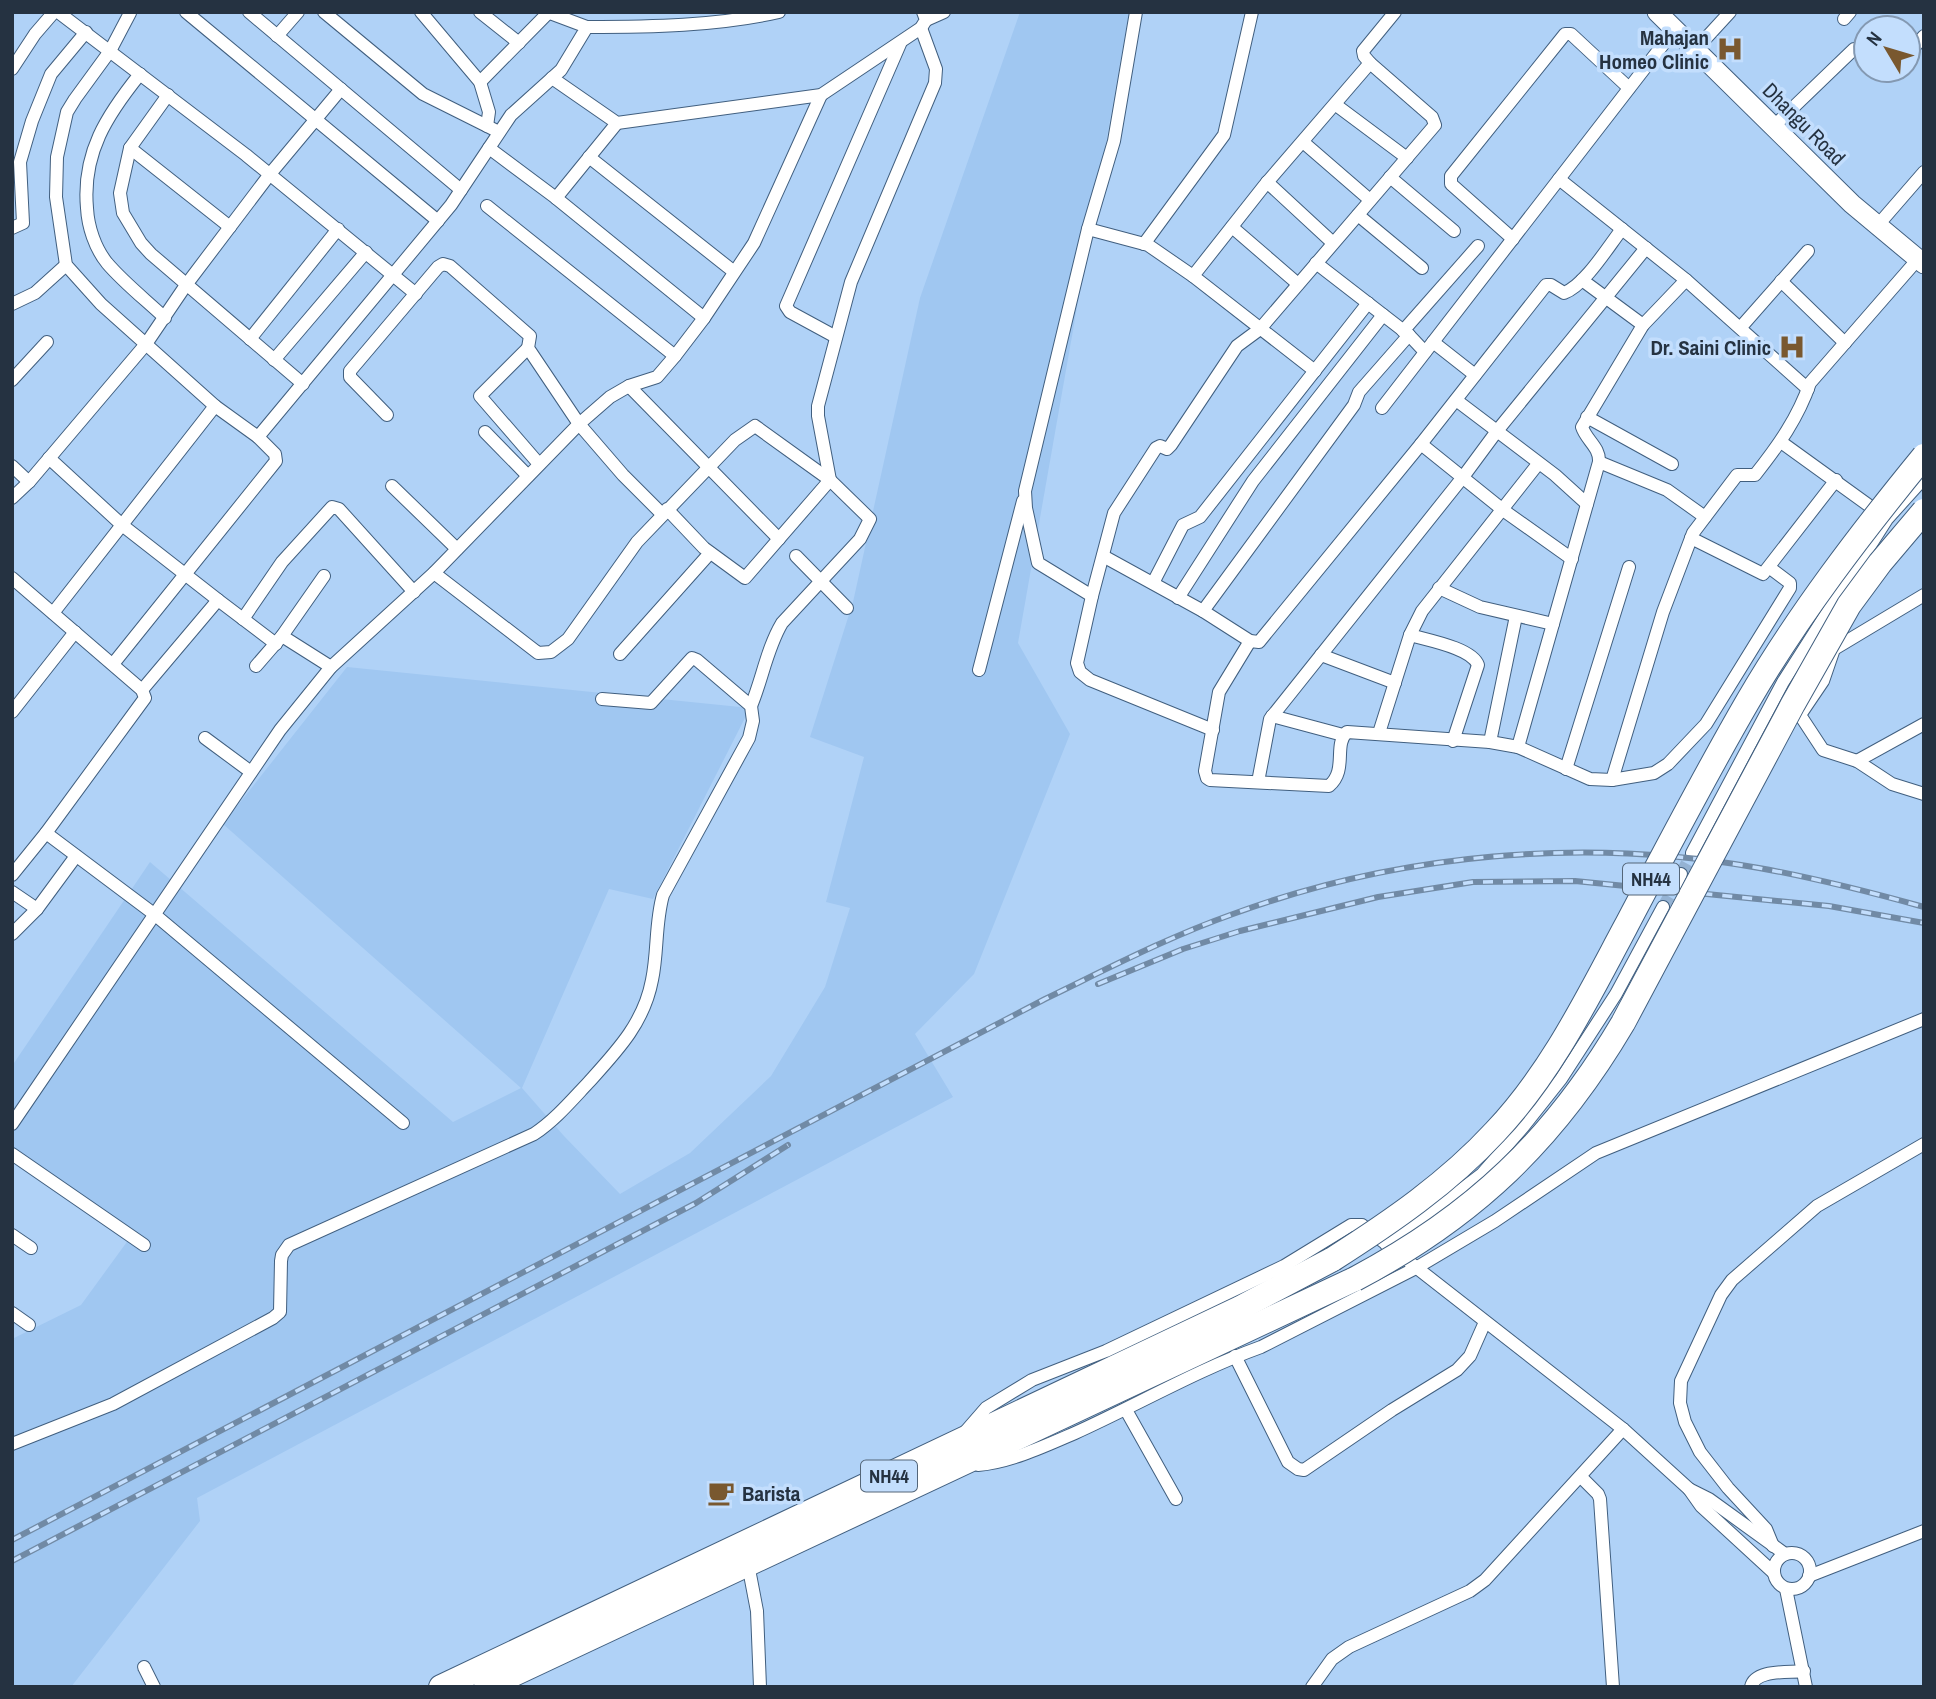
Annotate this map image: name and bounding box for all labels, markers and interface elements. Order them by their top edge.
north arrow [1852,14,1922,84]
place label: Mahajan Homeo Clinic [1599,23,1709,76]
text: N [1860,26,1887,51]
hospital icon: Mahajan Homeo Clinic [1715,34,1745,64]
street label: Dhangu Road [1756,76,1852,172]
hospital icon: Dr. Saini Clinic [1777,332,1807,362]
place label: Dr. Saini Clinic [1650,333,1771,362]
road number: NH44 [1623,864,1679,894]
road number: NH44 [861,1460,917,1492]
cafe icon: Barista [706,1478,736,1508]
place label: Barista [742,1479,801,1508]

